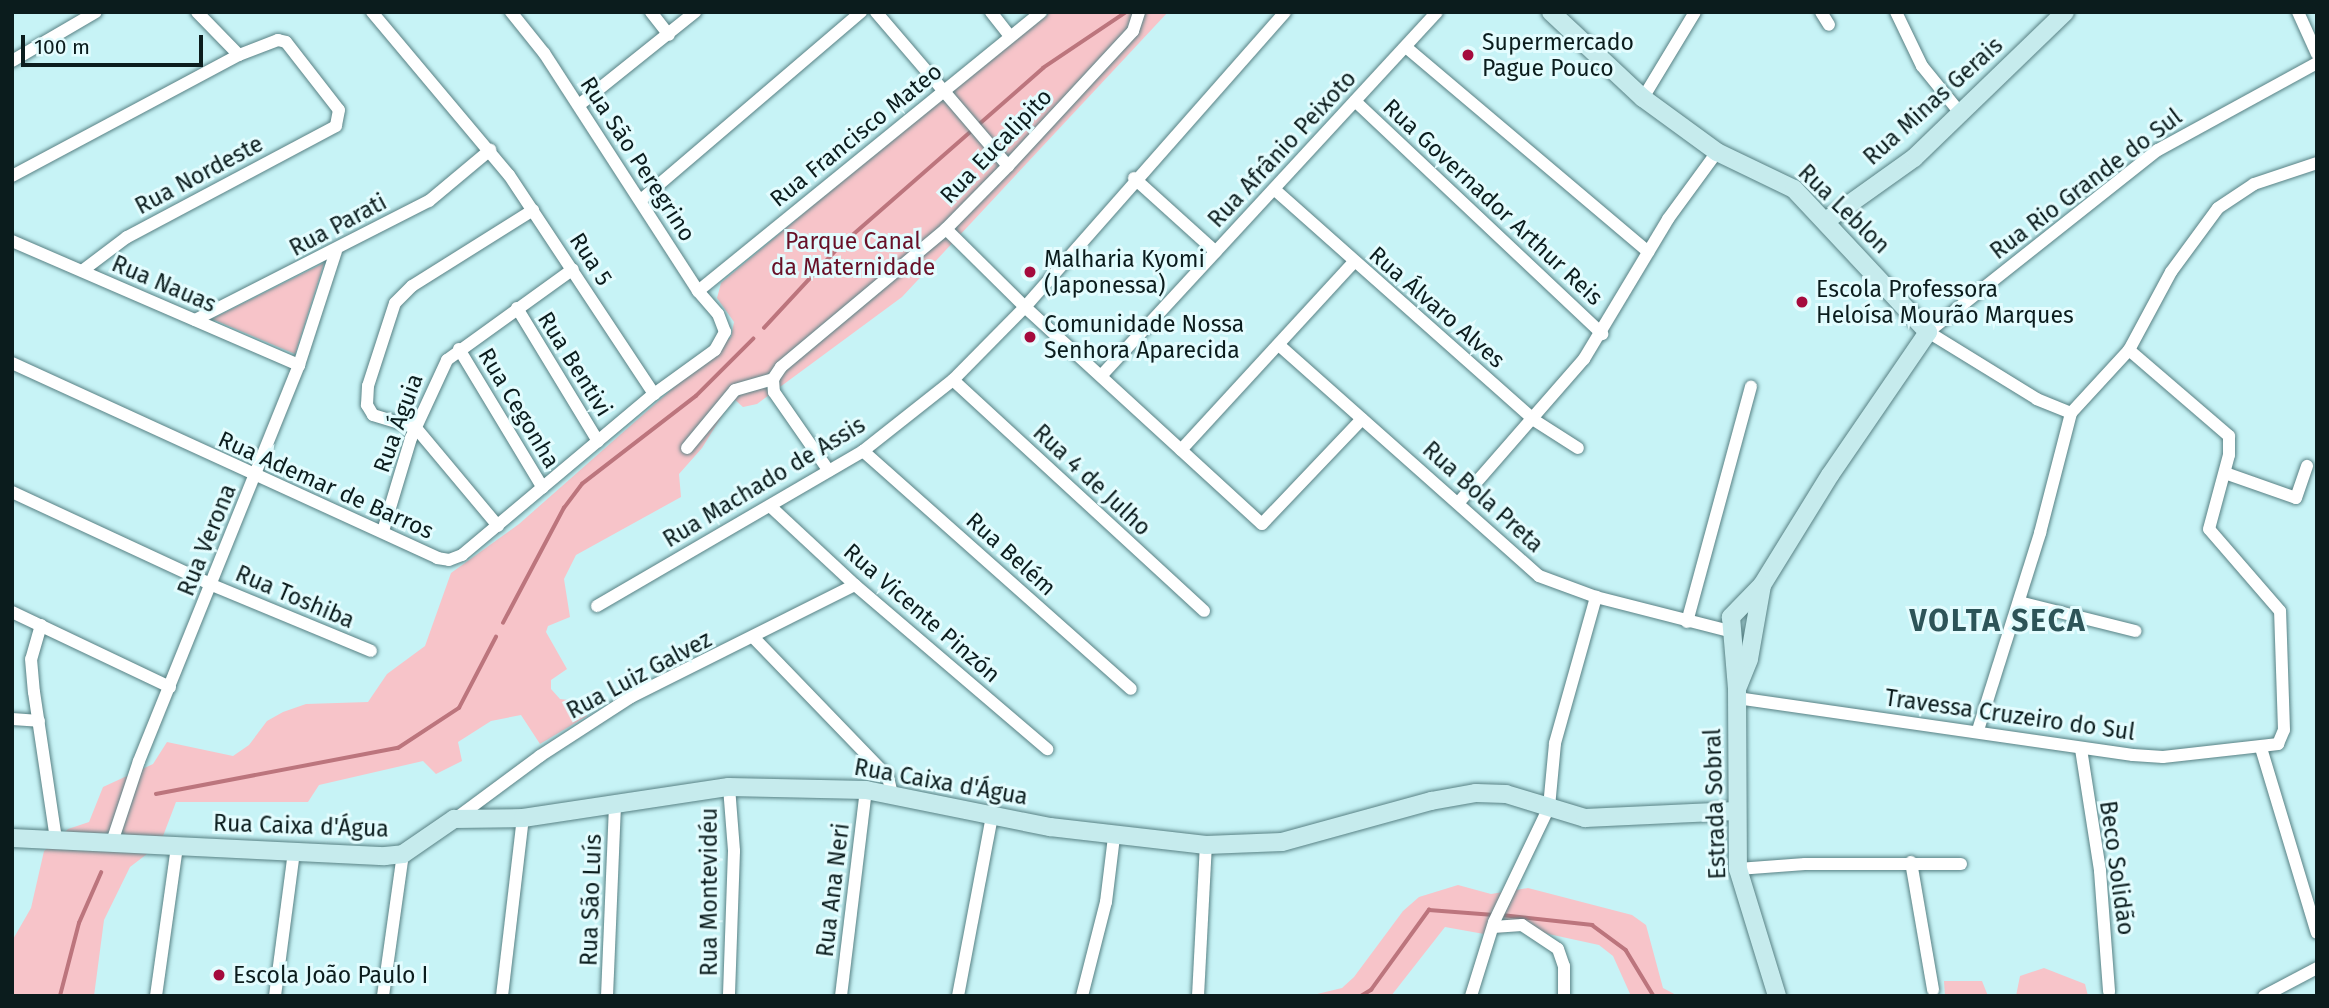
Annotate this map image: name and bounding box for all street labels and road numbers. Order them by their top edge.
street label: Rua Minas Gerais [1858,31,2008,171]
street label: Rua Francisco Mateo [765,57,947,213]
street label: Rua Afrânio Peixoto [1202,65,1362,233]
street label: Rua São Peregrino [575,72,701,246]
street label: Rua Eucalipito [934,83,1058,209]
street label: Rua Governador Arthur Reis [1378,93,1608,311]
street label: Rua Rio Grande do Sul [1985,103,2187,265]
street label: Rua Nordeste [130,130,268,220]
street label: Rua Leblon [1793,159,1895,259]
street label: Rua Parati [285,188,391,262]
street label: Rua 5 [564,227,618,291]
street label: Rua Álvaro Alves [1363,241,1511,373]
street label: Rua Nauas [108,250,220,318]
street label: Rua Bentivi [532,306,618,422]
street label: Rua Cegonha [472,343,566,473]
street label: Rua Águia [367,370,429,476]
street label: Rua Machado de Assis [658,411,870,553]
street label: Rua 4 de Julho [1027,419,1157,541]
street label: Rua Ademar de Barros [214,425,438,545]
street label: Rua Bola Preta [1417,436,1549,558]
street label: Rua Verona [172,480,242,600]
street label: Rua Belém [960,507,1062,601]
street label: Rua Vicente Pinzón [838,537,1006,689]
street label: Rua Toshiba [231,560,359,634]
street label: Rua Luiz Galvez [562,625,716,725]
street label: Travessa Cruzeiro do Sul [1883,684,2137,746]
street label: Estrada Sobral [1699,728,1731,880]
street label: Rua Caixa d'Água [852,753,1030,811]
street label: Beco Solidão [2094,799,2140,937]
street label: Rua Montevidéu [695,808,723,976]
street label: Rua Caixa d'Água [213,809,389,843]
street label: Rua Ana Neri [811,821,855,959]
street label: Rua São Luís [575,833,607,967]

